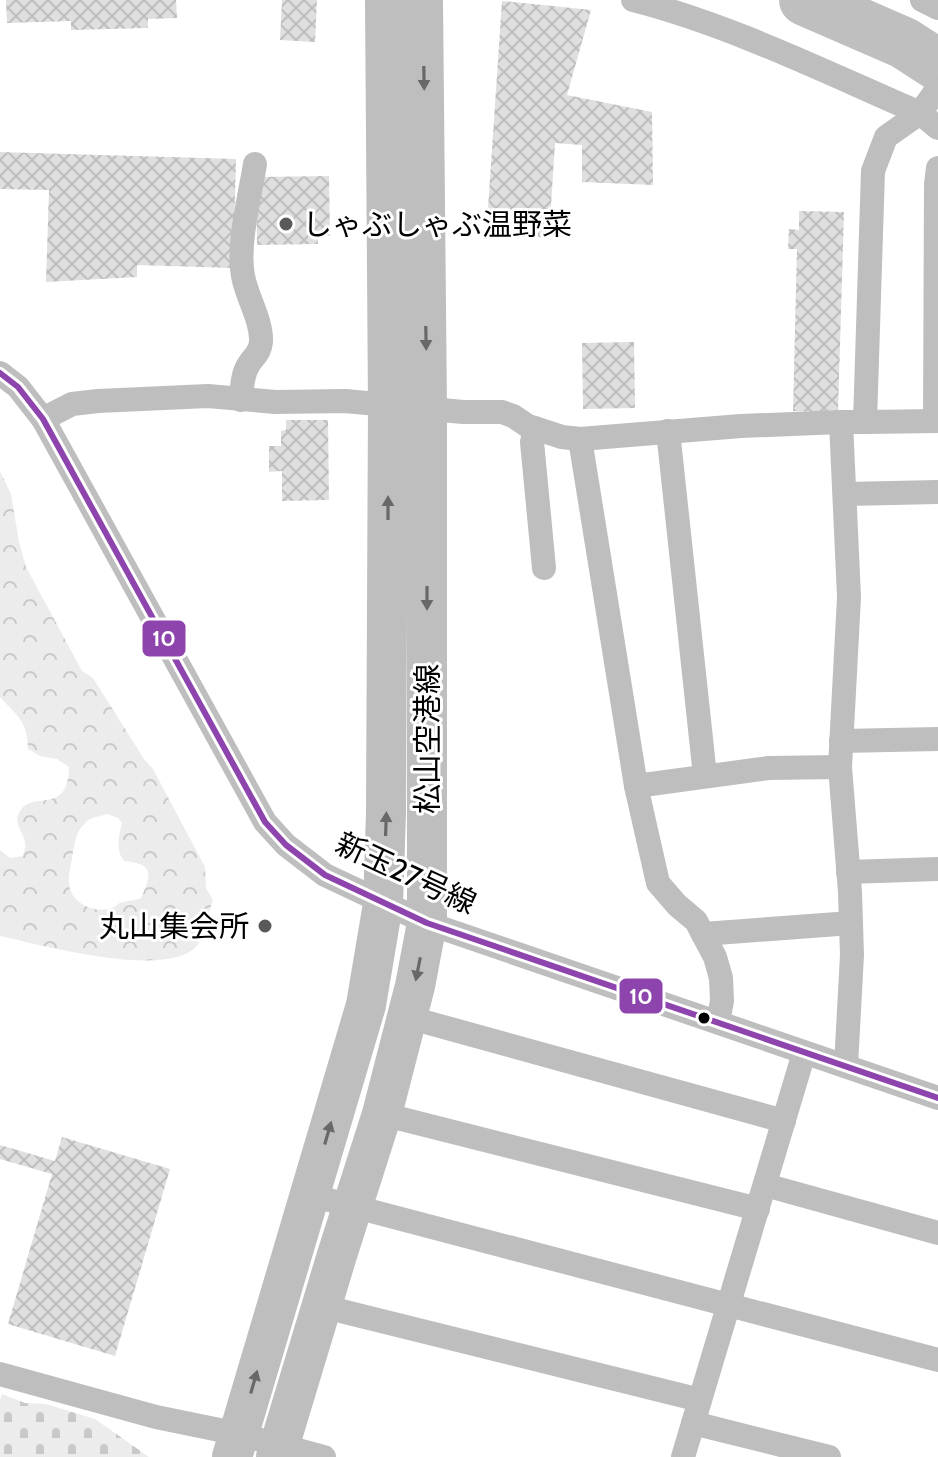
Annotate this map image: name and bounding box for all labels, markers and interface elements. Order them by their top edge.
one-way arrow [418,66,430,91]
place label: しゃぶしゃぶ温野菜 [302,206,572,243]
marker: しゃぶしゃぶ温野菜 [277,215,295,233]
one-way arrow [420,326,432,351]
one-way arrow [381,495,394,520]
one-way arrow [421,586,433,611]
line badge: 10 [141,619,187,658]
text: 10 [152,625,176,652]
street label: 松山空港線 [409,664,446,814]
one-way arrow [379,811,392,836]
street label: 新玉27号線 [330,824,482,922]
place label: 丸山集会所 [99,908,249,945]
marker: 丸山集会所 [256,917,274,935]
one-way arrow [412,957,424,982]
line badge: 10 [618,977,664,1015]
text: 10 [629,983,653,1010]
unlabelled marker [696,1010,712,1026]
one-way arrow [322,1120,335,1144]
one-way arrow [248,1370,261,1394]

